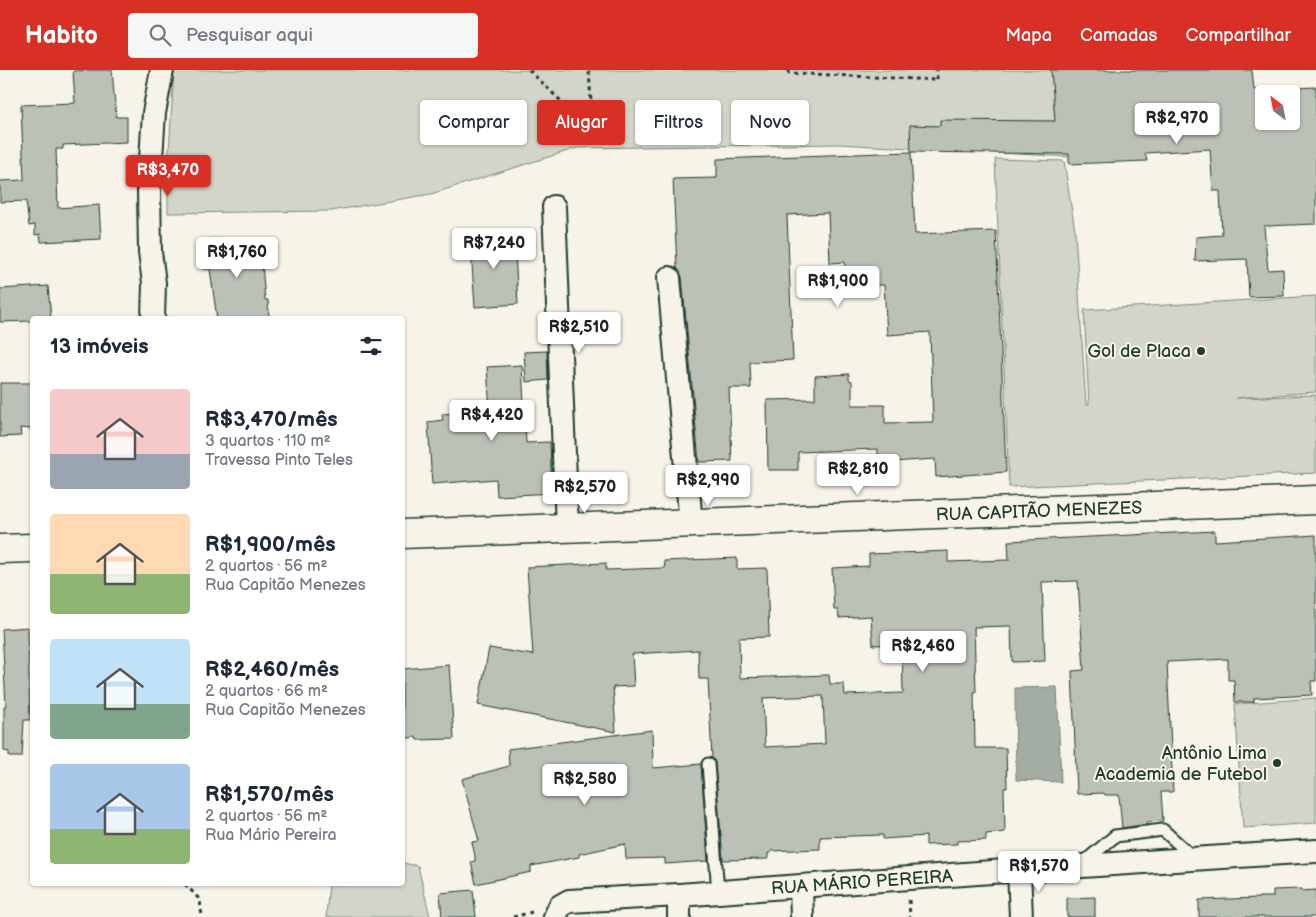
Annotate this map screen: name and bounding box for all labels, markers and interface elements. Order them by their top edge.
search box [128,13,478,58]
text: Habito [25,21,98,50]
icon: search [146,21,174,49]
text: Pesquisar aqui [186,24,313,47]
text: Mapa [1006,25,1052,46]
text: Camadas [1080,25,1157,46]
text: Compartilhar [1185,25,1291,46]
north arrow [1255,85,1300,130]
map controls [1255,85,1300,130]
chip: Comprar [420,100,527,145]
chip: Alugar [537,100,625,145]
chip: Filtros [635,100,721,145]
chip: Novo [731,100,809,145]
pin: R$2,970 [1131,102,1223,145]
text: R$2,970 [1146,109,1208,128]
pin: R$3,470 [122,154,214,197]
text: R$3,470 [137,161,199,180]
pin: R$7,240 [448,228,540,270]
text: R$7,240 [463,234,525,253]
pin: R$1,760 [191,236,283,279]
text: R$1,760 [207,243,267,262]
pin: R$1,900 [792,266,884,308]
text: R$1,900 [807,272,869,291]
pin: R$2,510 [533,312,625,354]
text: R$2,510 [549,318,609,337]
icon: filters [357,332,385,360]
text: 13 imóveis [50,334,149,359]
place label: Gol de Placa [1087,341,1191,362]
marker: Gol de Placa [1195,345,1207,357]
pin: R$4,420 [446,400,538,442]
text: R$4,420 [460,406,524,425]
text: R$3,470/mês [205,407,338,432]
icon: home [90,409,150,469]
text: 3 quartos · 110 m² [205,432,331,451]
text: Travessa Pinto Teles [205,451,353,470]
pin: R$2,810 [812,454,904,496]
text: R$2,810 [828,460,888,479]
pin: R$2,990 [662,464,754,507]
text: R$2,990 [676,471,740,490]
pin: R$2,570 [539,472,631,514]
text: R$2,570 [554,478,616,497]
street label: RUA CAPITÃO MENEZES [935,496,1143,526]
text: R$1,900/mês [205,532,336,557]
icon: home [90,534,150,594]
text: 2 quartos · 56 m² [205,557,327,576]
text: Rua Capitão Menezes [205,576,366,595]
pin: R$2,460 [877,630,969,673]
text: R$2,460 [891,637,955,656]
text: R$2,460/mês [205,657,339,682]
icon: home [90,659,150,719]
text: 2 quartos · 66 m² [205,682,328,701]
text: Rua Capitão Menezes [205,701,366,720]
place label: Antônio Lima Academia de Futebol [1095,743,1267,785]
marker: Antônio Lima Academia de Futebol [1271,757,1283,769]
pin: R$2,580 [539,764,631,806]
text: R$2,580 [553,770,617,789]
text: R$1,570/mês [205,782,334,807]
icon: home [90,784,150,844]
text: 2 quartos · 56 m² [205,807,327,826]
text: Rua Mário Pereira [205,826,337,845]
pin: R$1,570 [993,850,1085,893]
text: R$1,570 [1009,857,1069,876]
street label: RUA MÁRIO PEREIRA [770,864,954,899]

